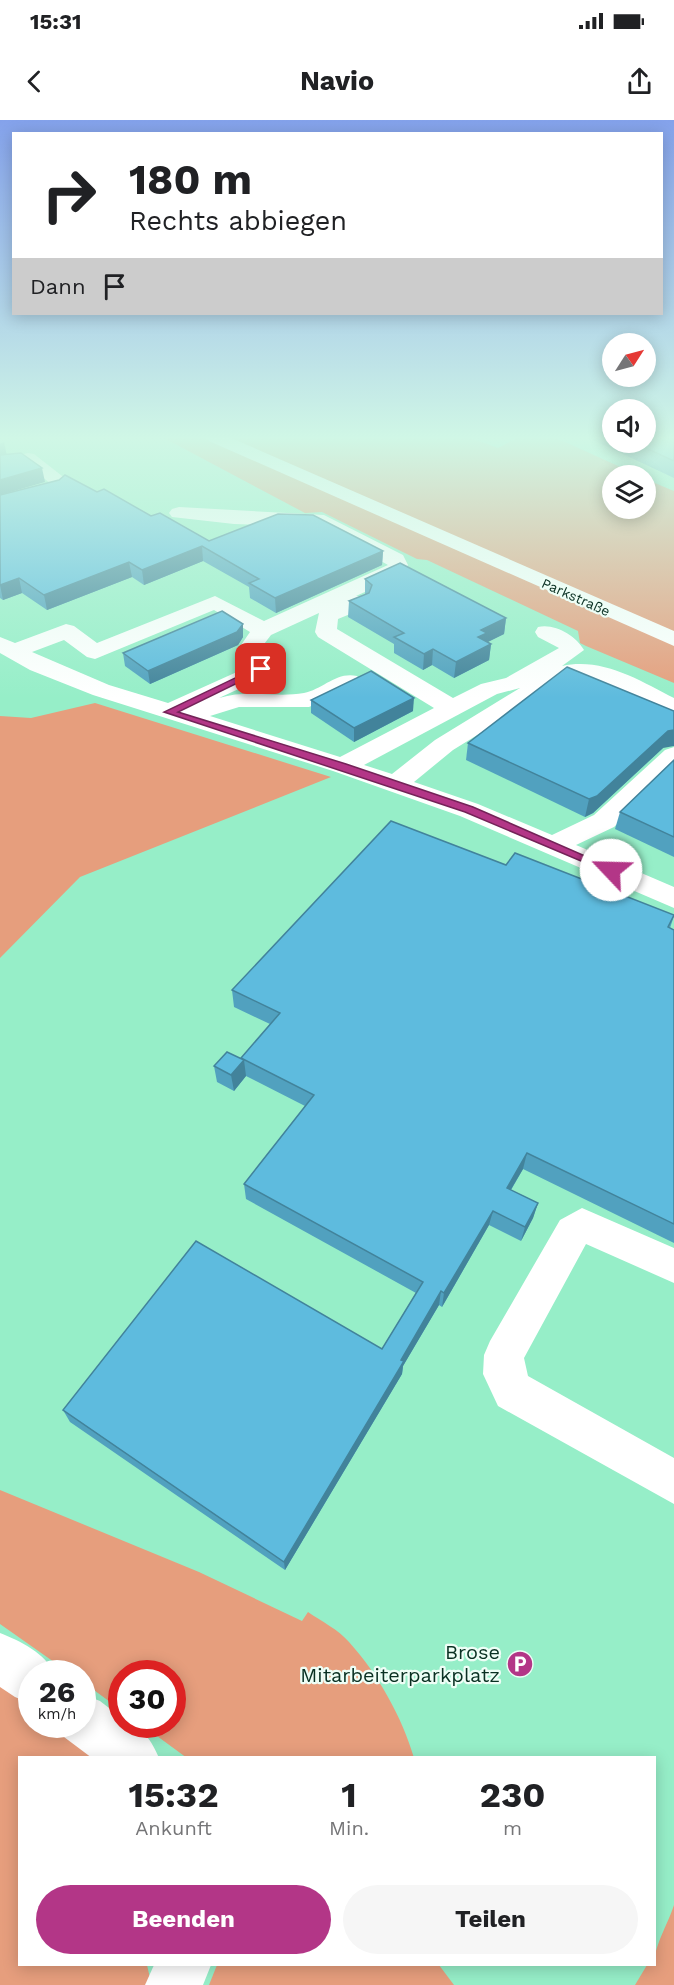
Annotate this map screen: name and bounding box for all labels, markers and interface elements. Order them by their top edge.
text: 15:31 [30,9,81,34]
icon: back [18,65,51,98]
text: Navio [300,65,374,97]
icon: share [623,65,656,98]
text: 180 m [129,155,252,204]
icon: right [30,156,108,234]
text: Rechts abbiegen [129,205,347,237]
icon: arrive [98,270,131,303]
text: Dann [30,274,86,299]
north arrow [602,333,656,387]
map controls [602,333,656,519]
button: sound [602,399,656,453]
button: layers [602,465,656,519]
street label: Parkstraße [539,575,613,619]
pin [235,643,286,694]
icon: arrive [244,652,277,685]
position arrow [579,838,643,902]
place label: Brose Mitarbeiterparkplatz [300,1640,500,1687]
parking icon: Brose Mitarbeiterparkplatz [505,1649,535,1679]
speed limit sign: 30 [108,1660,186,1738]
text: 26 [39,1674,75,1709]
text: km/h [38,1705,76,1723]
text: 15:32 [128,1774,219,1816]
text: 1 [341,1774,357,1816]
text: 230 [480,1774,546,1816]
text: Ankunft [135,1816,212,1840]
text: Min. [329,1816,369,1840]
text: m [503,1816,522,1840]
button: Beenden [36,1885,331,1954]
button: Teilen [343,1885,638,1954]

